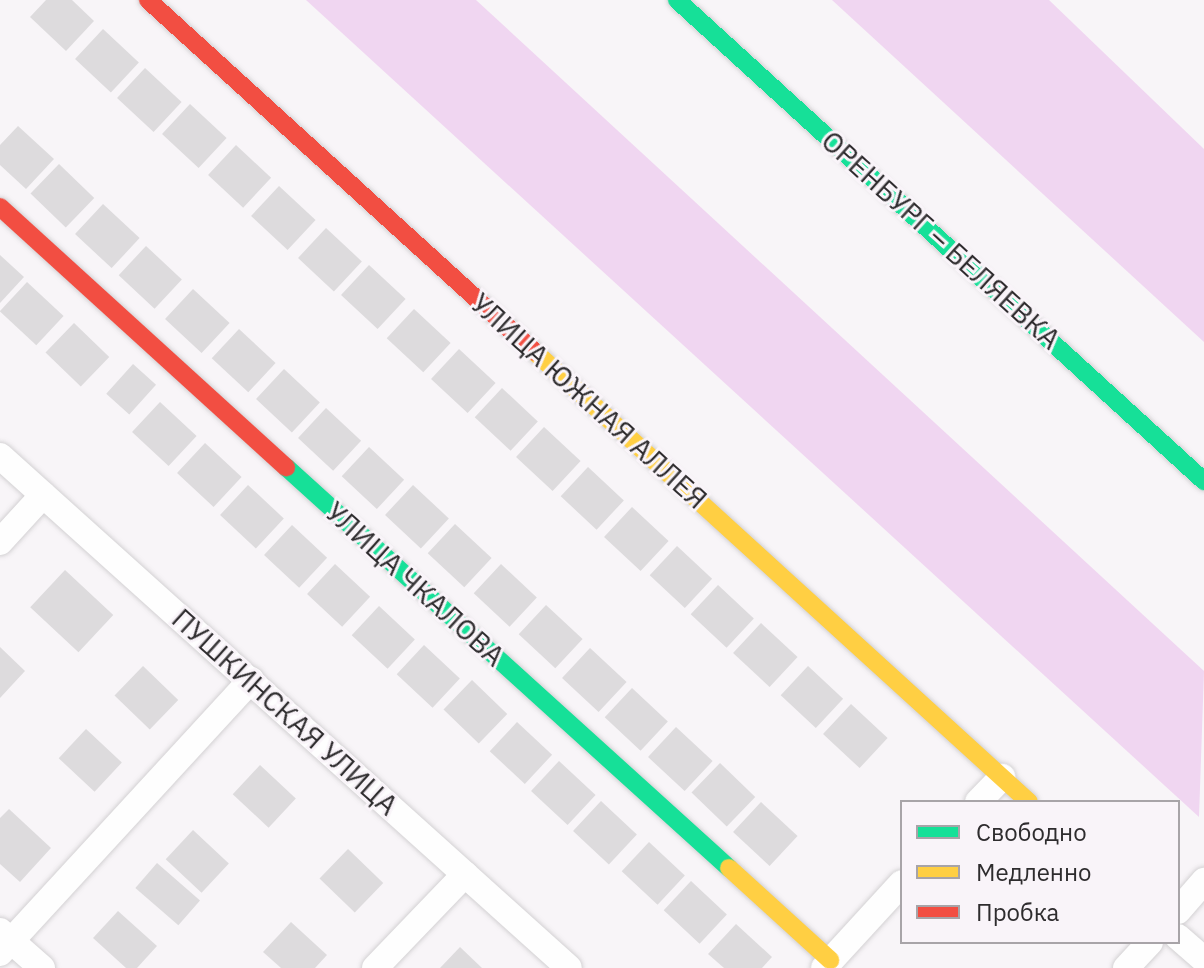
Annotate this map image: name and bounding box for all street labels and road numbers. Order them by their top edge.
street label: ОРЕНБУРГ – БЕЛЯЕВКА [815,124,1067,356]
street label: УЛИЦА ЮЖНАЯ АЛЛЕЯ [464,286,714,516]
street label: УЛИЦА ЧКАЛОВА [319,495,511,673]
street label: ПУШКИНСКАЯ УЛИЦА [165,602,405,822]

